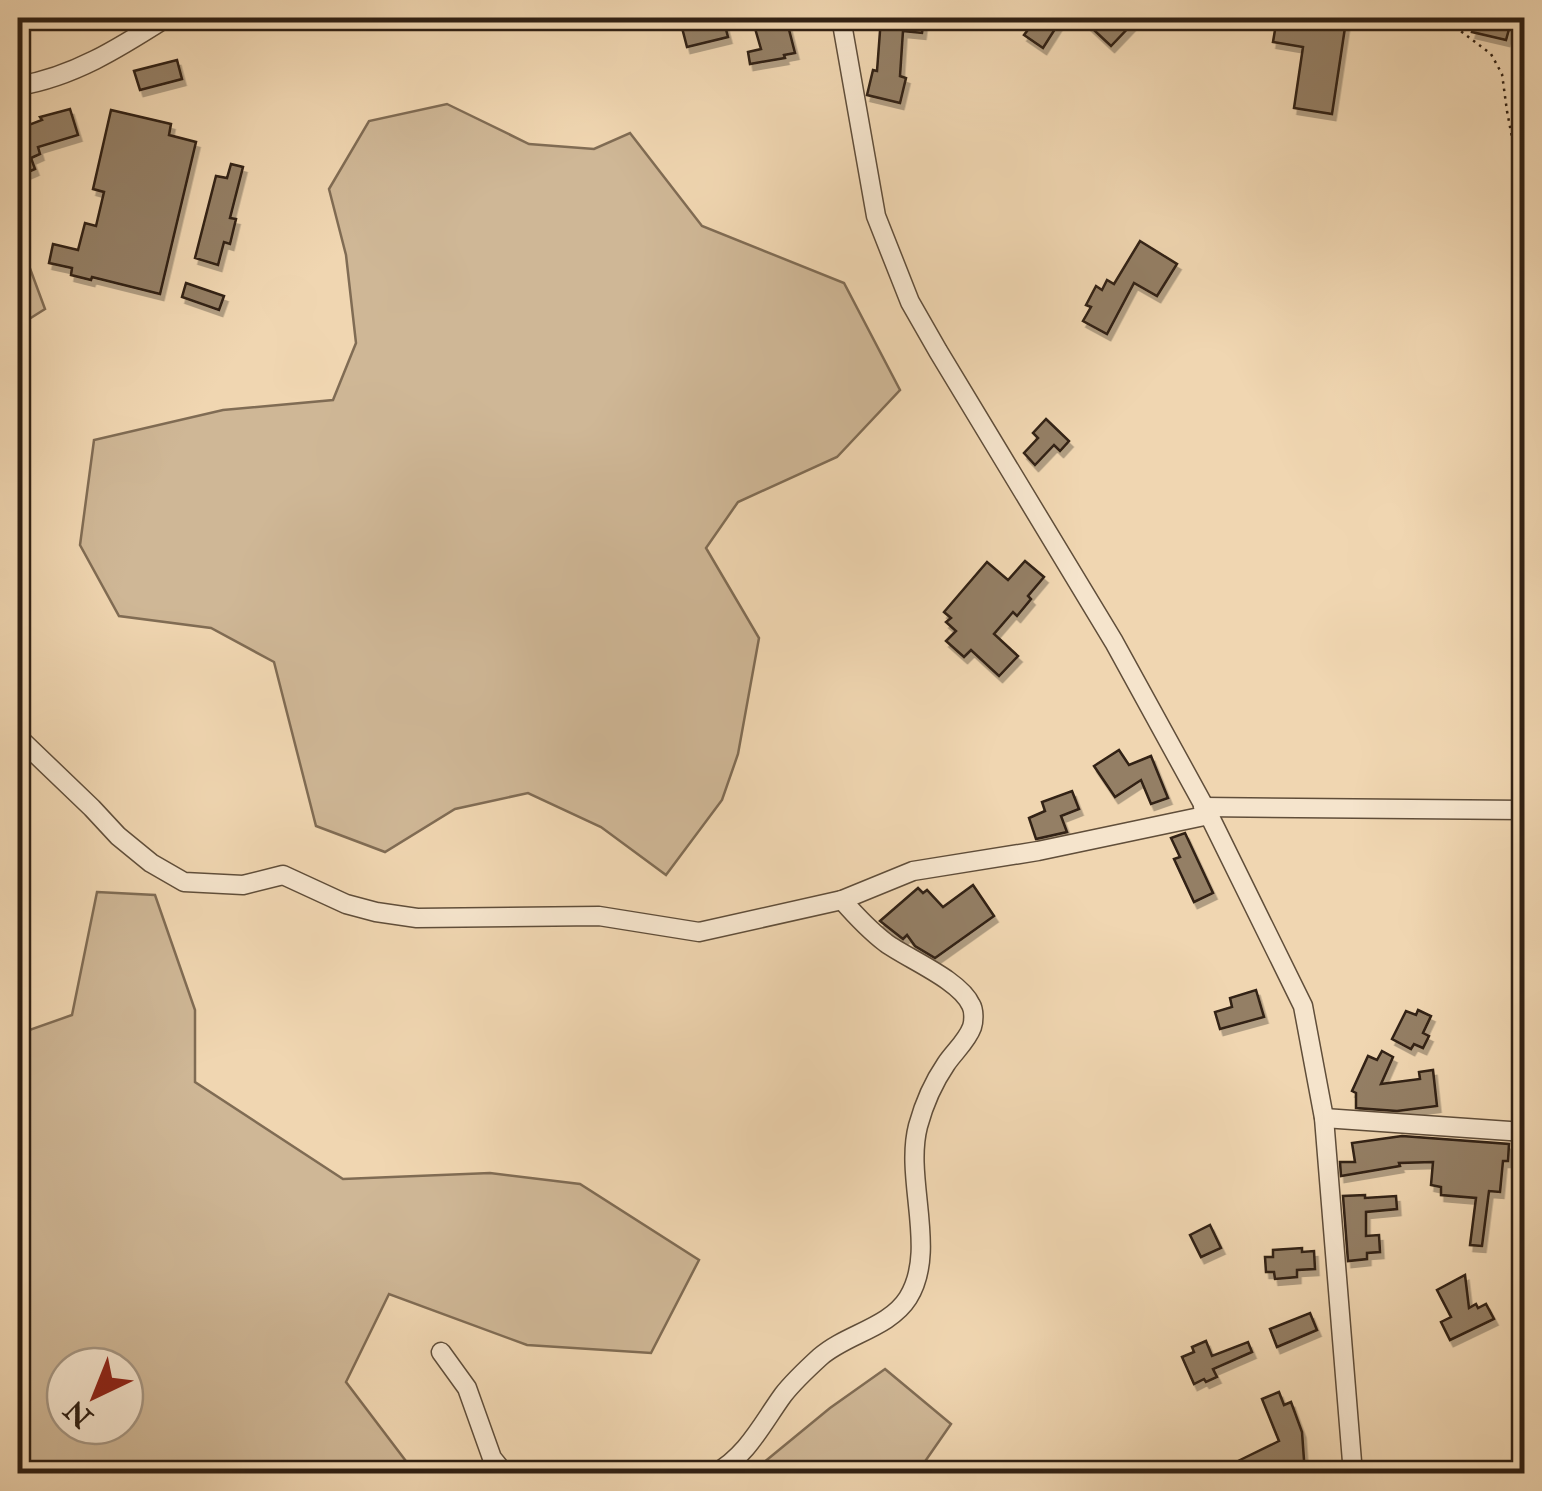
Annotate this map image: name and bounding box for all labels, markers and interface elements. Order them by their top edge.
north arrow [45,1346,145,1446]
text: N [57,1391,101,1435]

